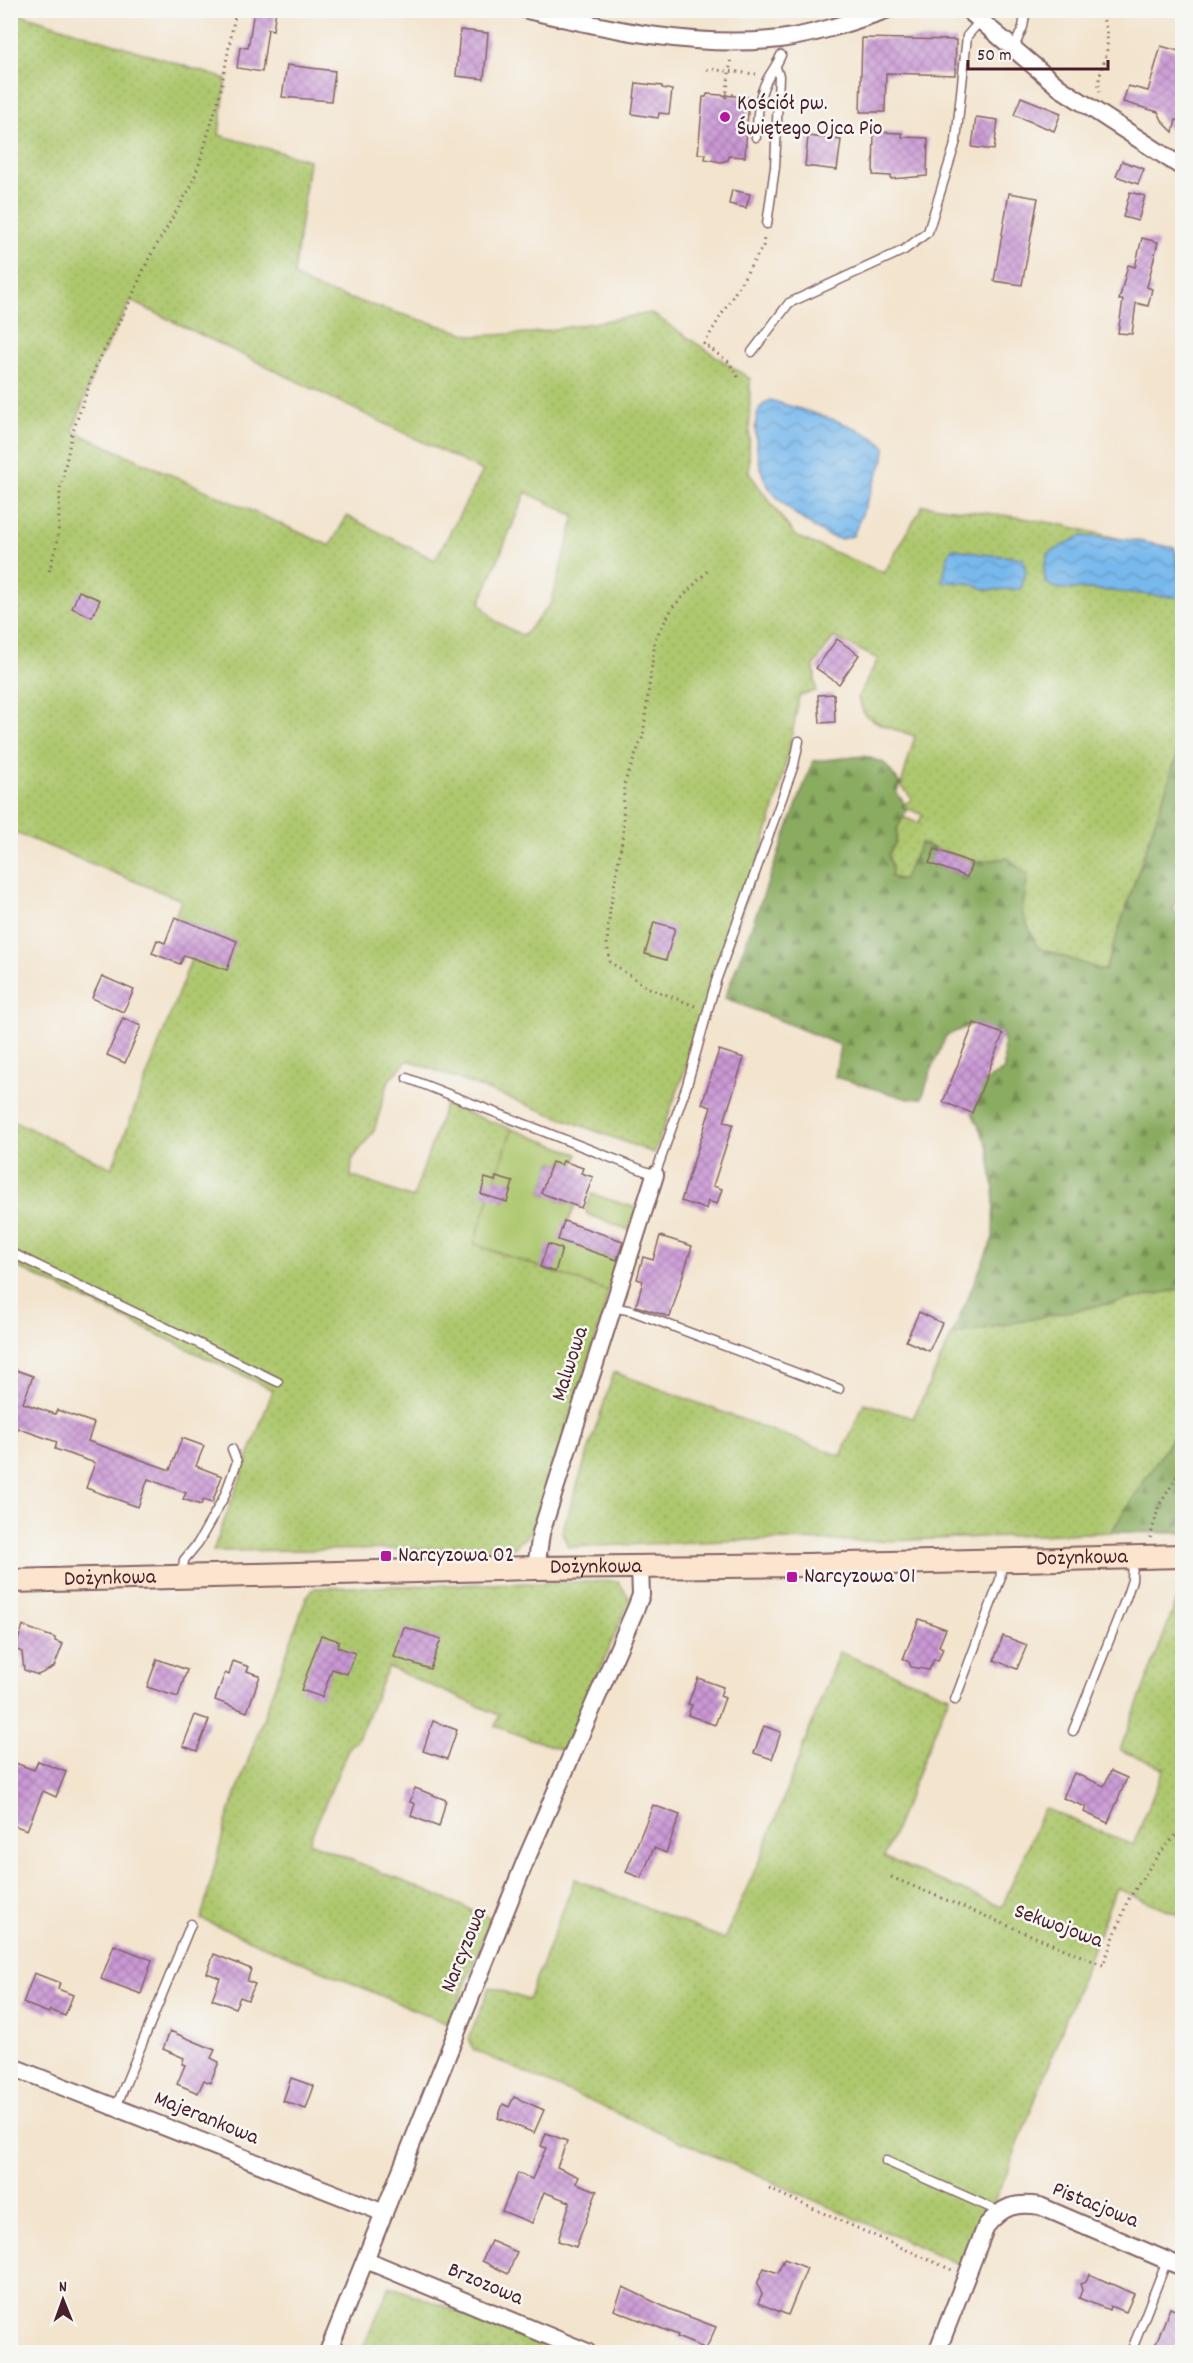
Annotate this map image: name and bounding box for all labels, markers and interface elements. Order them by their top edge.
scale bar [968,33,1108,71]
text: 50 m [977,44,1012,69]
place label: Kościół pw. Świętego Ojca Pio [737,89,883,145]
marker: Kościół pw. Świętego Ojca Pio [718,110,732,124]
street label: Malwowa [544,1322,598,1405]
place label: Narcyzowa 02 [398,1541,514,1572]
street label: Dożynkowa [1035,1542,1129,1575]
marker: Narcyzowa 02 [379,1549,393,1563]
street label: Dożynkowa [550,1551,643,1583]
street label: Dożynkowa [64,1562,157,1595]
place label: Narcyzowa 01 [804,1562,916,1593]
marker: Narcyzowa 01 [785,1570,799,1584]
street label: Sekwojowa [1009,1897,1107,1958]
street label: Narcyzowa [434,1902,496,1997]
street label: Majerankowa [149,2084,264,2154]
street label: Pistacjowa [1047,2175,1143,2238]
street label: Brzozowa [442,2255,528,2315]
north arrow [33,2270,93,2330]
text: N [59,2276,67,2299]

